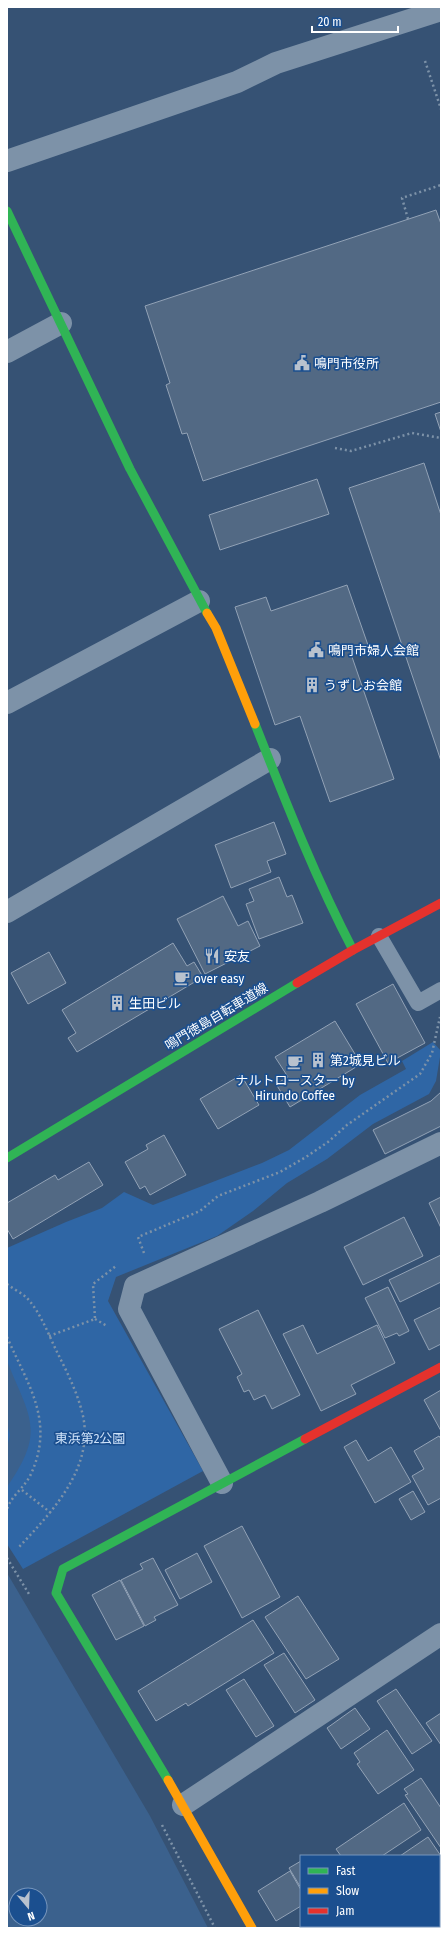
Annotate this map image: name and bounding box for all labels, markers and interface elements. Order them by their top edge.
scale bar [312,8,398,34]
text: 20 m [318,15,342,29]
public building icon: 鳴門市役所 [293,354,311,372]
place label: 鳴門市役所 [314,356,379,371]
public building icon: 鳴門市婦人会館 [307,641,325,659]
place label: 鳴門市婦人会館 [328,643,419,658]
building icon: うずしお会館 [303,676,321,694]
place label: うずしお会館 [324,678,402,693]
restaurant icon: 安友 [203,947,221,965]
place label: 安友 [224,949,250,964]
cafe icon: over easy [173,969,191,987]
place label: over easy [194,971,244,986]
street label: 鳴門徳島自転車道線 [162,980,270,1053]
building icon: 生田ビル [108,994,126,1012]
place label: 生田ビル [129,996,181,1011]
building icon: 第2城見ビル [309,1051,327,1069]
cafe icon: ナルトロースター by Hirundo Coffee [286,1053,304,1071]
place label: 第2城見ビル [330,1053,401,1068]
place label: ナルトロースター by Hirundo Coffee [235,1073,355,1103]
park label: 東浜第2公園 [55,1431,125,1446]
legend [300,1855,440,1927]
text: Fast [336,1864,355,1878]
text: Slow [336,1884,359,1898]
north arrow [8,1887,48,1927]
text: Jam [336,1904,354,1918]
text: N [26,1909,36,1923]

